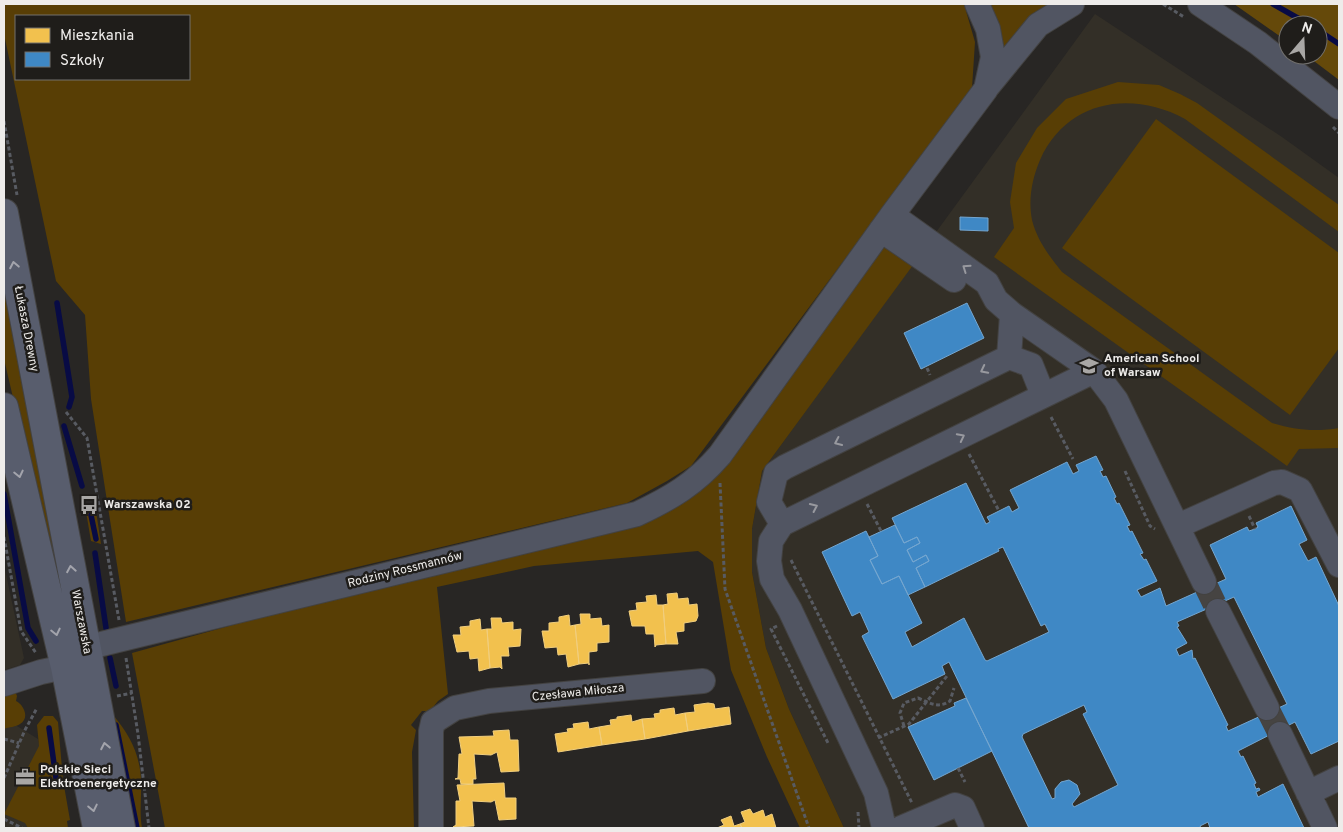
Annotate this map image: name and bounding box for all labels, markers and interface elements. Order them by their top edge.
legend [15,15,190,80]
north arrow [1278,15,1328,65]
text: N [1299,19,1314,39]
text: Mieszkania [60,27,134,46]
text: Szkoły [60,52,104,71]
one-way arrow [9,260,20,269]
one-way arrow [962,265,972,274]
street label: Łukasza Drewny [10,285,42,373]
place label: American School of Warsaw [1104,351,1200,381]
school or university icon: American School of Warsaw [1078,355,1100,377]
one-way arrow [980,364,989,374]
one-way arrow [956,433,965,443]
one-way arrow [834,435,843,446]
one-way arrow [13,469,24,478]
bus stop icon: Warszawska 02 [78,494,100,516]
place label: Warszawska 02 [104,497,191,513]
one-way arrow [809,503,818,513]
street label: Rodziny Rossmannów [346,548,464,592]
one-way arrow [66,565,76,574]
street label: Warszawska [67,589,95,655]
one-way arrow [50,627,61,636]
street label: Czesława Miłosza [531,680,625,706]
one-way arrow [100,742,110,750]
place label: Polskie Sieci Elektroenergetyczne [40,762,157,792]
office icon: Polskie Sieci Elektroenergetyczne [14,766,36,788]
one-way arrow [87,804,98,813]

